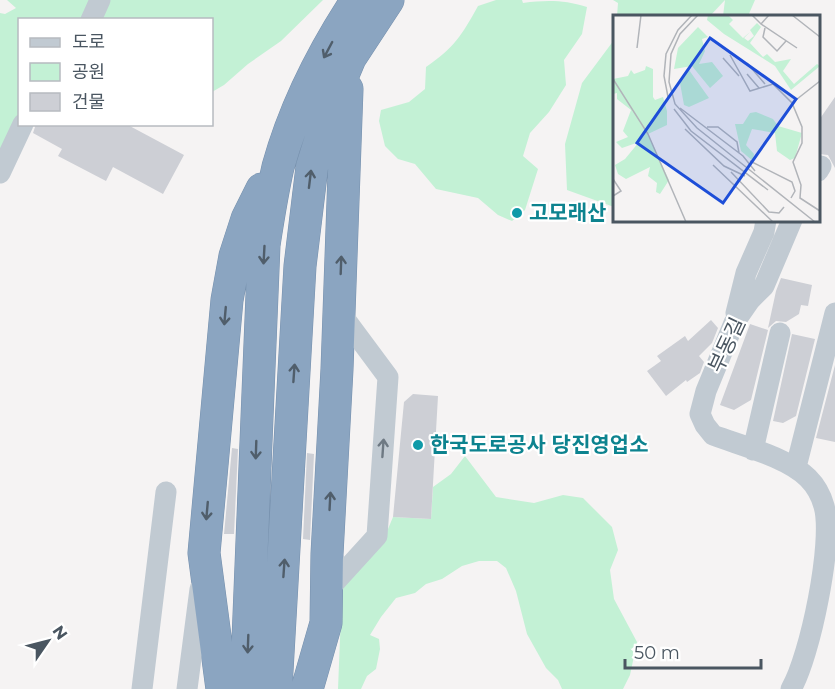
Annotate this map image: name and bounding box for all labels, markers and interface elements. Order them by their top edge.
inset map [613,15,820,222]
legend [18,18,213,126]
text: 도로 [72,31,105,53]
one-way arrow [322,41,333,59]
text: 공원 [72,61,105,83]
text: 건물 [72,91,105,113]
one-way arrow [305,169,316,189]
place label: 고모래산 [529,200,606,225]
marker: 고모래산 [510,206,524,220]
one-way arrow [259,244,270,264]
one-way arrow [335,255,346,275]
one-way arrow [219,306,230,326]
street label: 부동길 [703,313,750,376]
one-way arrow [288,363,299,383]
place label: 한국도로공사 당진영업소 [430,432,648,457]
marker: 한국도로공사 당진영업소 [411,438,425,452]
one-way arrow [250,439,261,459]
one-way arrow [378,439,389,459]
one-way arrow [325,492,336,512]
one-way arrow [201,500,212,520]
one-way arrow [278,558,289,578]
north arrow [18,611,78,671]
text: N [48,622,71,643]
scale bar [625,632,762,670]
one-way arrow [242,634,253,654]
text: 50 m [634,642,680,664]

